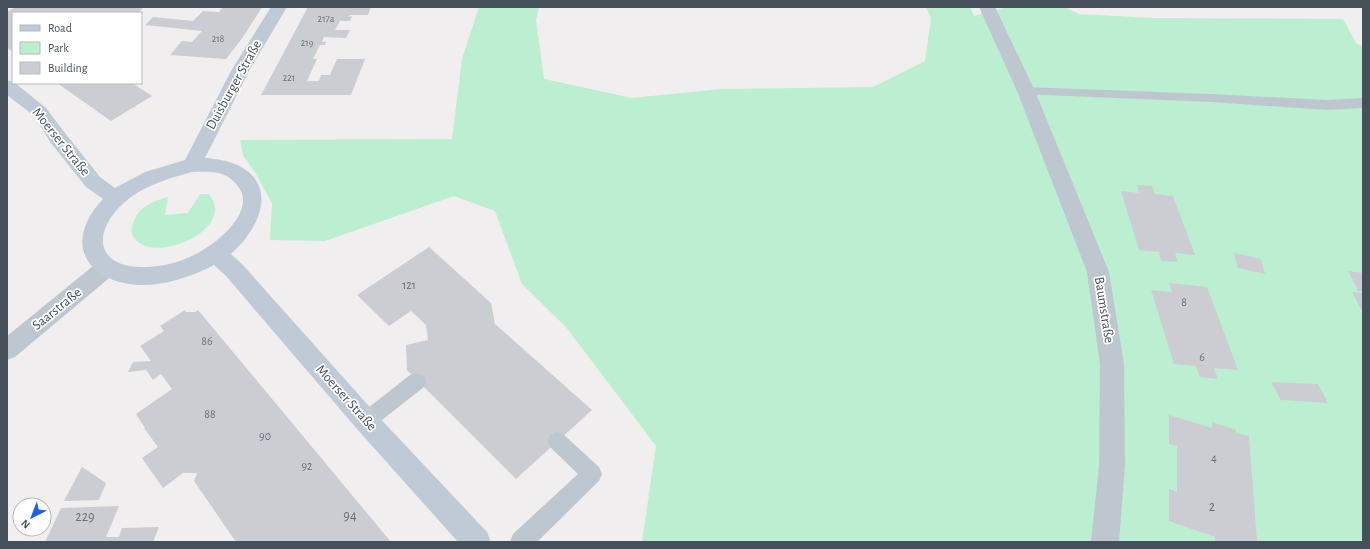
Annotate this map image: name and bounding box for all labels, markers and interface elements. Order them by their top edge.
legend [12,12,142,84]
house number: 217a [318,14,335,24]
text: Road [48,22,72,34]
house number: 218 [212,34,225,44]
street label: Duisburger Straße [204,38,264,132]
house number: 219 [301,38,314,48]
text: Park [48,42,69,54]
text: Building [48,62,88,74]
house number: 221 [283,73,295,83]
street label: Moerser Straße [29,105,93,179]
street label: Baumstraße [1092,276,1116,344]
house number: 121 [402,279,416,291]
street label: Saarstraße [30,285,84,333]
house number: 8 [1181,296,1187,308]
house number: 86 [201,335,213,347]
house number: 6 [1199,351,1205,363]
street label: Moerser Straße [313,362,379,434]
house number: 88 [204,408,216,420]
house number: 90 [259,430,271,442]
house number: 4 [1211,452,1217,464]
house number: 92 [301,460,313,472]
north arrow [12,497,52,537]
house number: 2 [1209,500,1215,514]
house number: 94 [343,509,357,523]
house number: 229 [75,510,95,524]
text: N [19,517,32,531]

